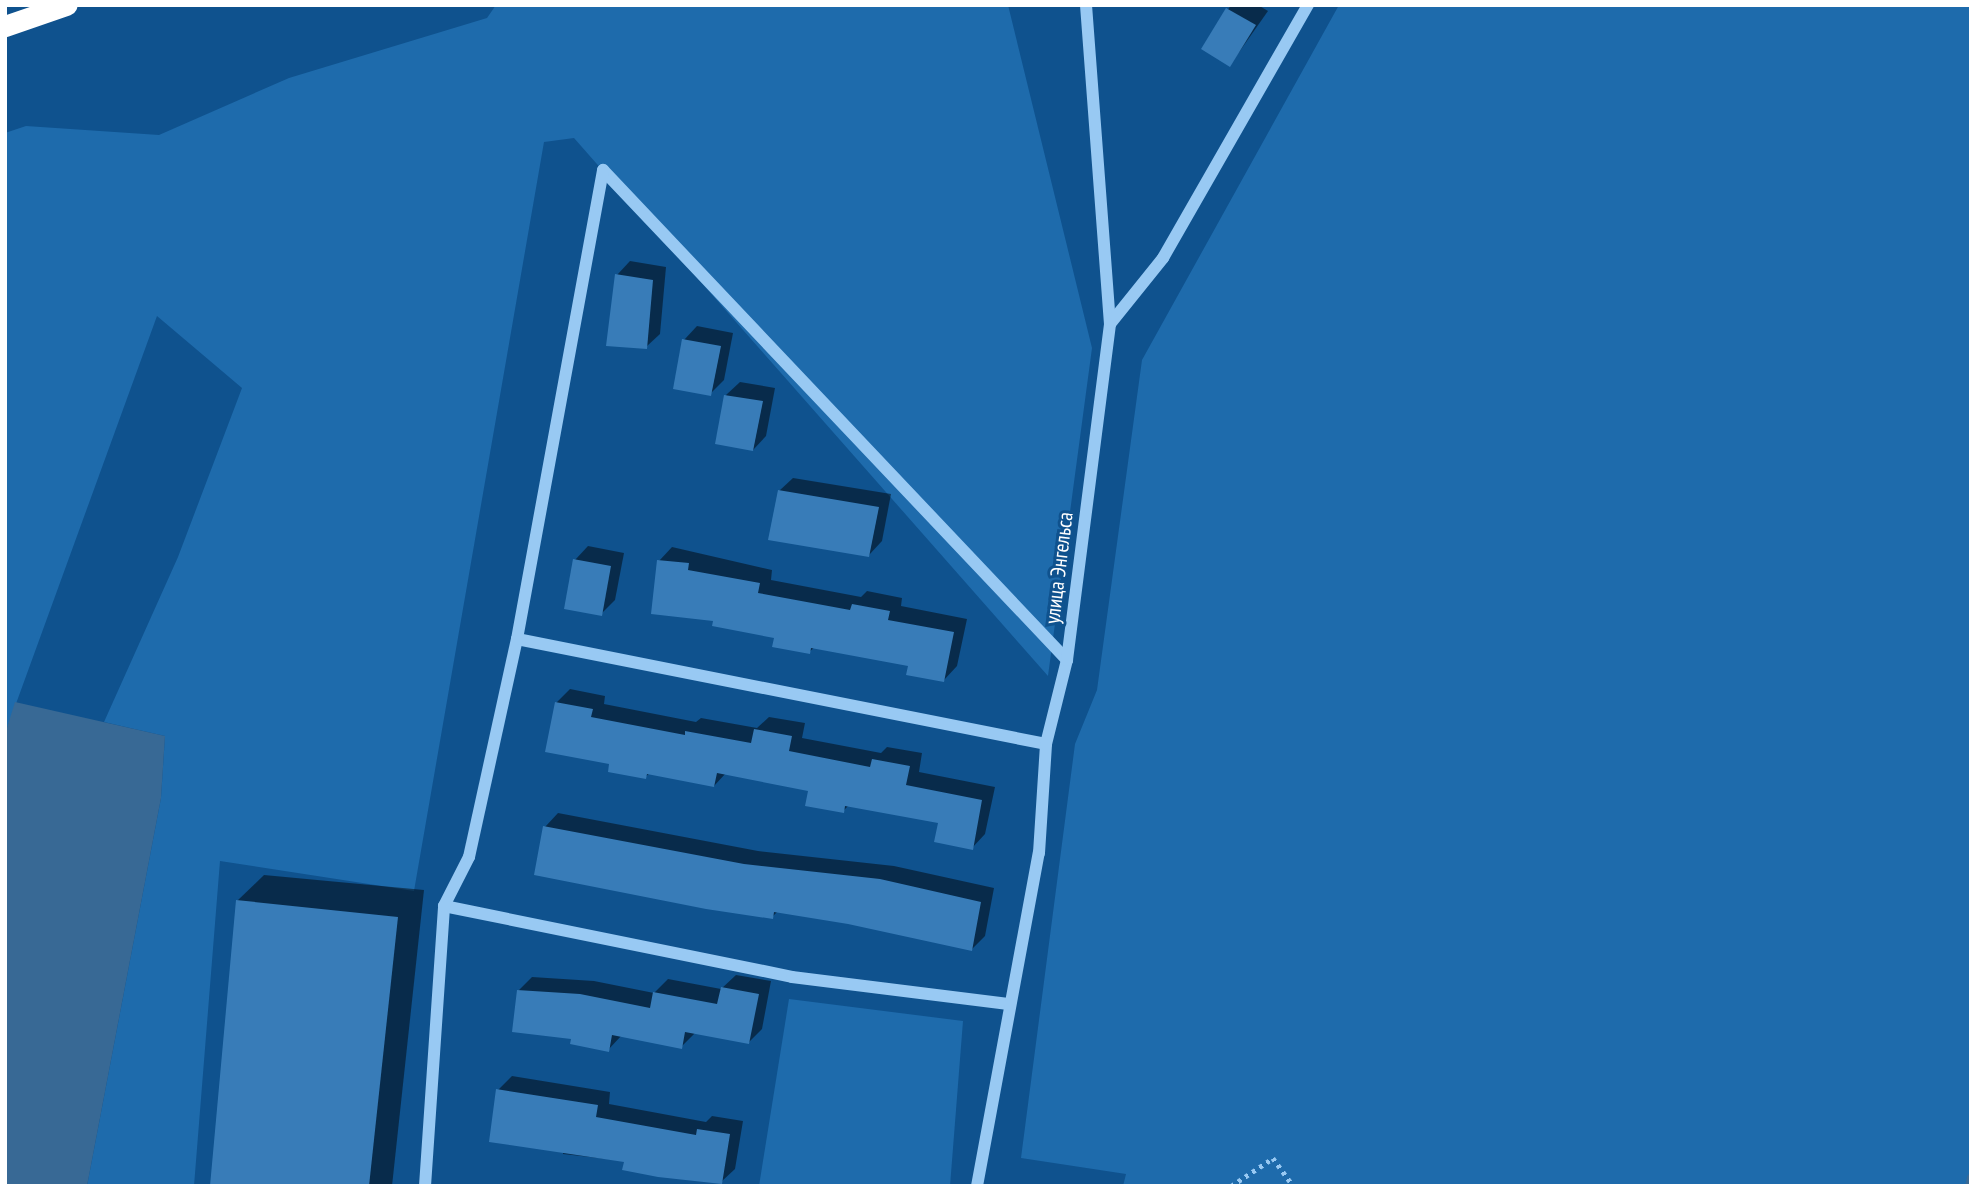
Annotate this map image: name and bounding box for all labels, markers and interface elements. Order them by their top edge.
street label: улица Энгельса [1040,510,1078,626]

